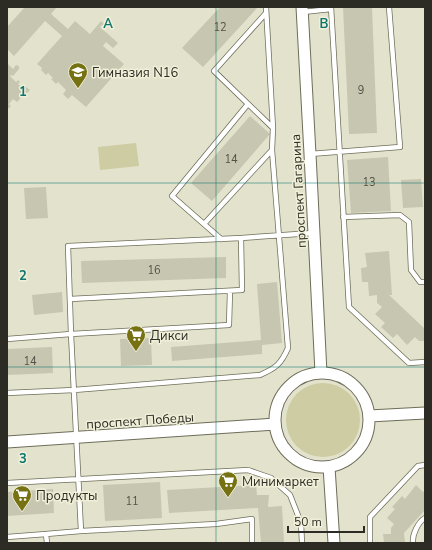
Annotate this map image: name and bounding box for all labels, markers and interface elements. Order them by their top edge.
text: A [103,15,113,33]
text: B [320,15,329,33]
house number: 12 [213,20,227,35]
school or university icon: Гимназия N16 [67,61,89,89]
place label: Гимназия N16 [92,64,179,82]
text: 1 [19,83,27,101]
house number: 9 [358,83,364,98]
street label: проспект Гагарина [287,133,311,248]
house number: 14 [224,152,238,167]
house number: 13 [362,175,376,190]
house number: 16 [147,263,161,278]
text: 2 [19,267,27,285]
supermarket icon: Дикси [125,324,147,352]
place label: Дикси [150,327,188,345]
house number: 14 [23,354,37,369]
street label: проспект Победы [85,408,195,434]
text: 3 [19,450,27,468]
supermarket icon: Минимаркет [217,470,239,498]
place label: Минимаркет [242,473,319,491]
supermarket icon: Продукты [11,484,33,512]
place label: Продукты [36,487,98,505]
house number: 11 [125,494,139,509]
scale bar [288,508,364,534]
text: 50 m [294,514,322,530]

